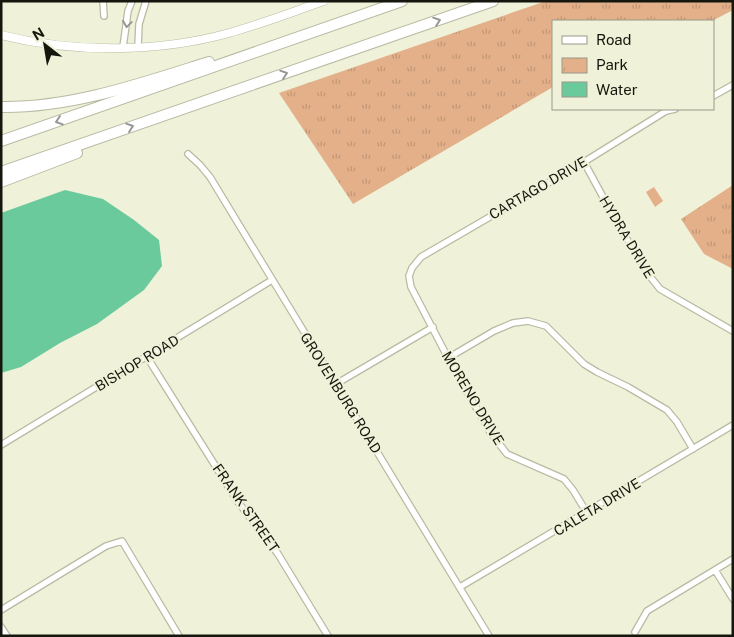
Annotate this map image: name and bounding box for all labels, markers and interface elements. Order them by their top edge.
one-way arrow [432,17,441,27]
north arrow [20,20,70,70]
one-way arrow [122,20,132,28]
legend [552,20,714,110]
text: N [29,24,47,44]
text: Road [596,31,632,48]
text: Park [596,56,628,73]
one-way arrow [279,70,287,80]
text: Water [596,81,638,98]
one-way arrow [55,115,63,125]
one-way arrow [125,123,134,133]
street label: CARTAGO DRIVE [486,153,590,223]
street label: HYDRA DRIVE [596,193,658,281]
street label: GROVENBURG ROAD [297,330,385,456]
street label: BISHOP ROAD [92,332,182,394]
street label: MORENO DRIVE [439,348,507,448]
street label: FRANK STREET [210,461,282,555]
street label: CALETA DRIVE [551,475,643,539]

